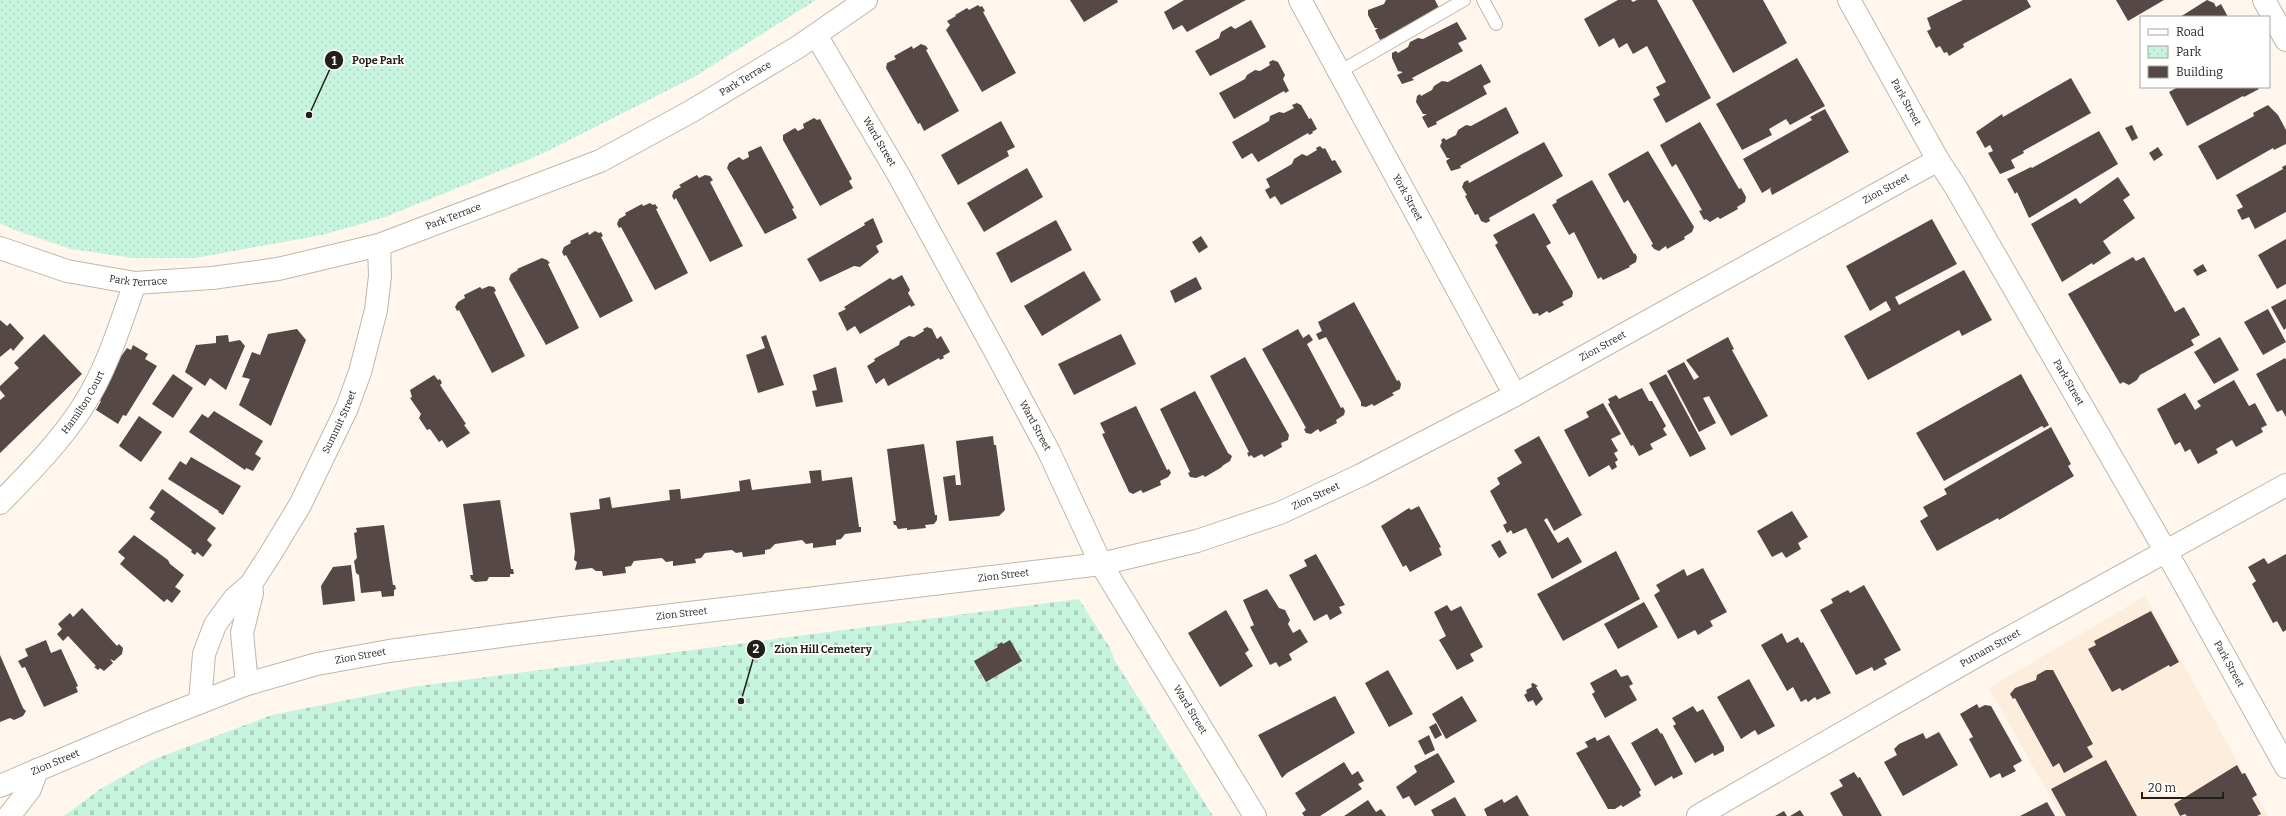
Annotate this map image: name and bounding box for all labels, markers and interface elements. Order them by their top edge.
legend [2140,16,2270,88]
text: Road [2176,25,2204,39]
text: Park [2176,45,2202,59]
callout: Pope Park [324,49,412,72]
text: 1 [331,54,337,68]
text: Pope Park [352,54,404,67]
street label: Park Terrace [717,58,774,99]
text: Building [2176,65,2223,79]
street label: Park Street [1888,77,1924,128]
street label: Ward Street [860,115,898,169]
street label: Zion Street [1861,171,1912,207]
street label: York Street [1390,172,1425,223]
street label: Park Terrace [424,201,483,233]
street label: Park Terrace [108,273,168,289]
street label: Zion Street [1577,328,1628,364]
street label: Park Street [2050,357,2087,408]
street label: Hamilton Court [59,369,107,437]
street label: Summit Street [320,388,359,455]
street label: Ward Street [1017,399,1053,453]
street label: Zion Street [1290,480,1342,513]
street label: Zion Street [977,567,1030,585]
street label: Zion Street [655,605,708,623]
street label: Putnam Street [1958,627,2023,670]
callout: Zion Hill Cemetery [746,638,880,661]
street label: Park Street [2211,639,2247,690]
text: 2 [753,642,760,656]
text: Zion Hill Cemetery [774,643,873,656]
street label: Zion Street [334,646,387,667]
street label: Ward Street [1171,683,1210,737]
street label: Zion Street [29,747,82,778]
scale bar [2142,774,2223,800]
text: 20 m [2148,781,2177,795]

